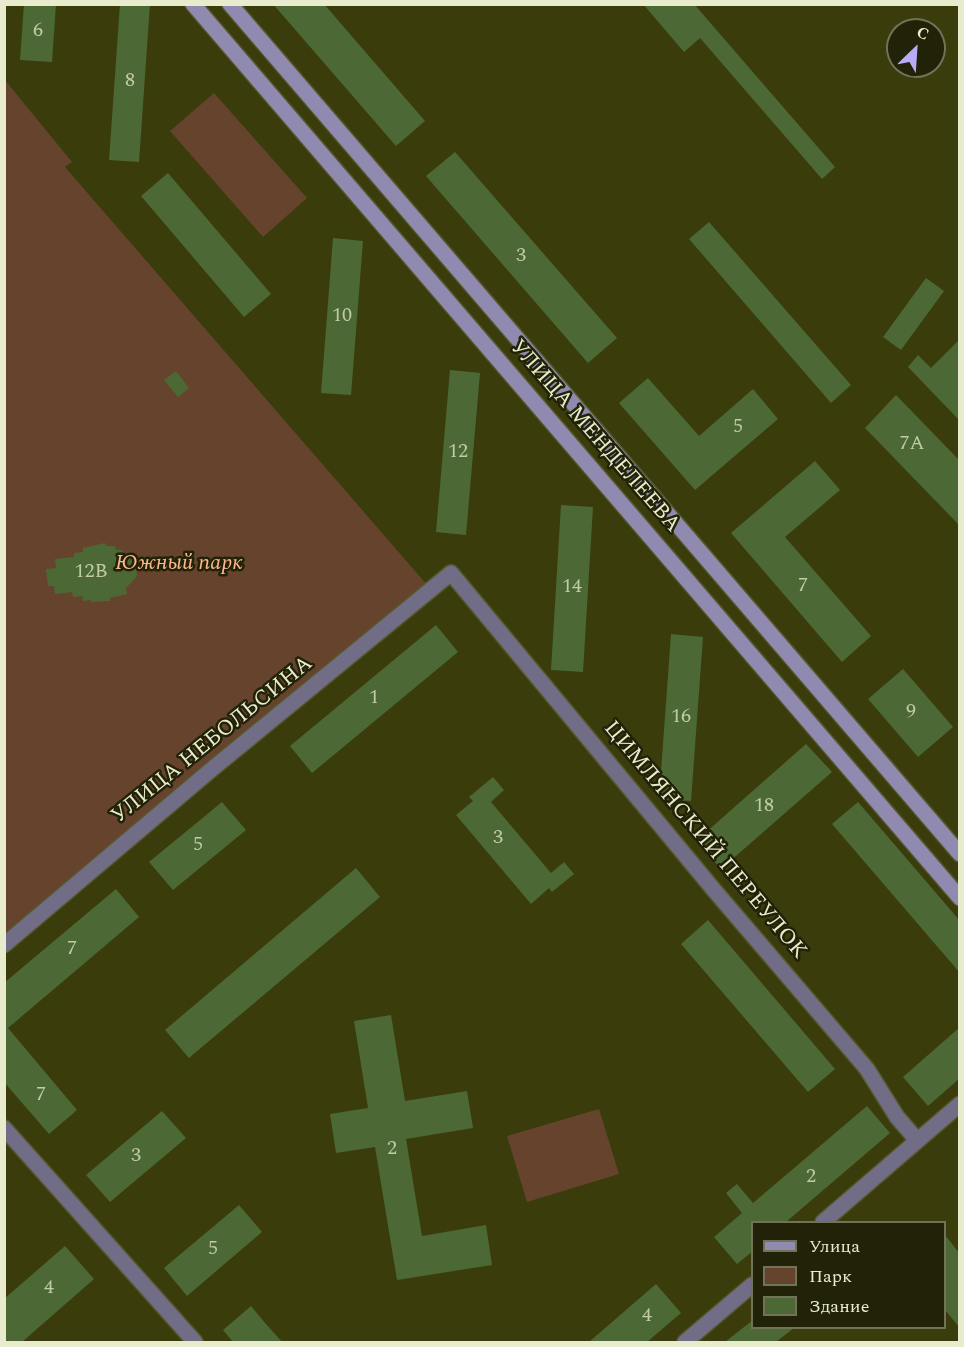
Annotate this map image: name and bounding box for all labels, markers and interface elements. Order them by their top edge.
north arrow [886,18,946,78]
house number: 6 [33,20,43,44]
text: С [913,20,933,47]
house number: 8 [125,70,135,94]
house number: 3 [516,245,526,269]
house number: 10 [332,305,352,329]
street label: УЛИЦА МЕНДЕЛЕЕВА [503,335,685,539]
house number: 5 [733,416,743,440]
house number: 7А [900,433,924,457]
house number: 12 [448,441,468,465]
park label: Южный парк [115,552,243,578]
house number: 12В [74,561,108,585]
house number: 7 [798,575,808,599]
house number: 14 [562,576,582,600]
street label: УЛИЦА НЕБОЛЬСИНА [107,652,319,830]
house number: 1 [369,687,379,711]
house number: 9 [906,701,916,725]
house number: 16 [671,706,691,730]
street label: ЦИМЛЯНСКИЙ ПЕРЕУЛОК [597,717,811,965]
house number: 18 [754,795,774,819]
house number: 3 [493,827,503,851]
house number: 5 [193,834,203,858]
house number: 7 [67,938,77,962]
house number: 7 [36,1084,46,1108]
house number: 2 [387,1138,397,1162]
house number: 3 [131,1145,141,1169]
house number: 2 [806,1166,816,1190]
legend [751,1221,946,1329]
text: Улица [809,1233,860,1260]
house number: 5 [208,1238,218,1262]
text: Парк [809,1263,852,1290]
house number: 4 [44,1277,54,1301]
text: Здание [809,1293,869,1320]
house number: 4 [642,1305,652,1329]

